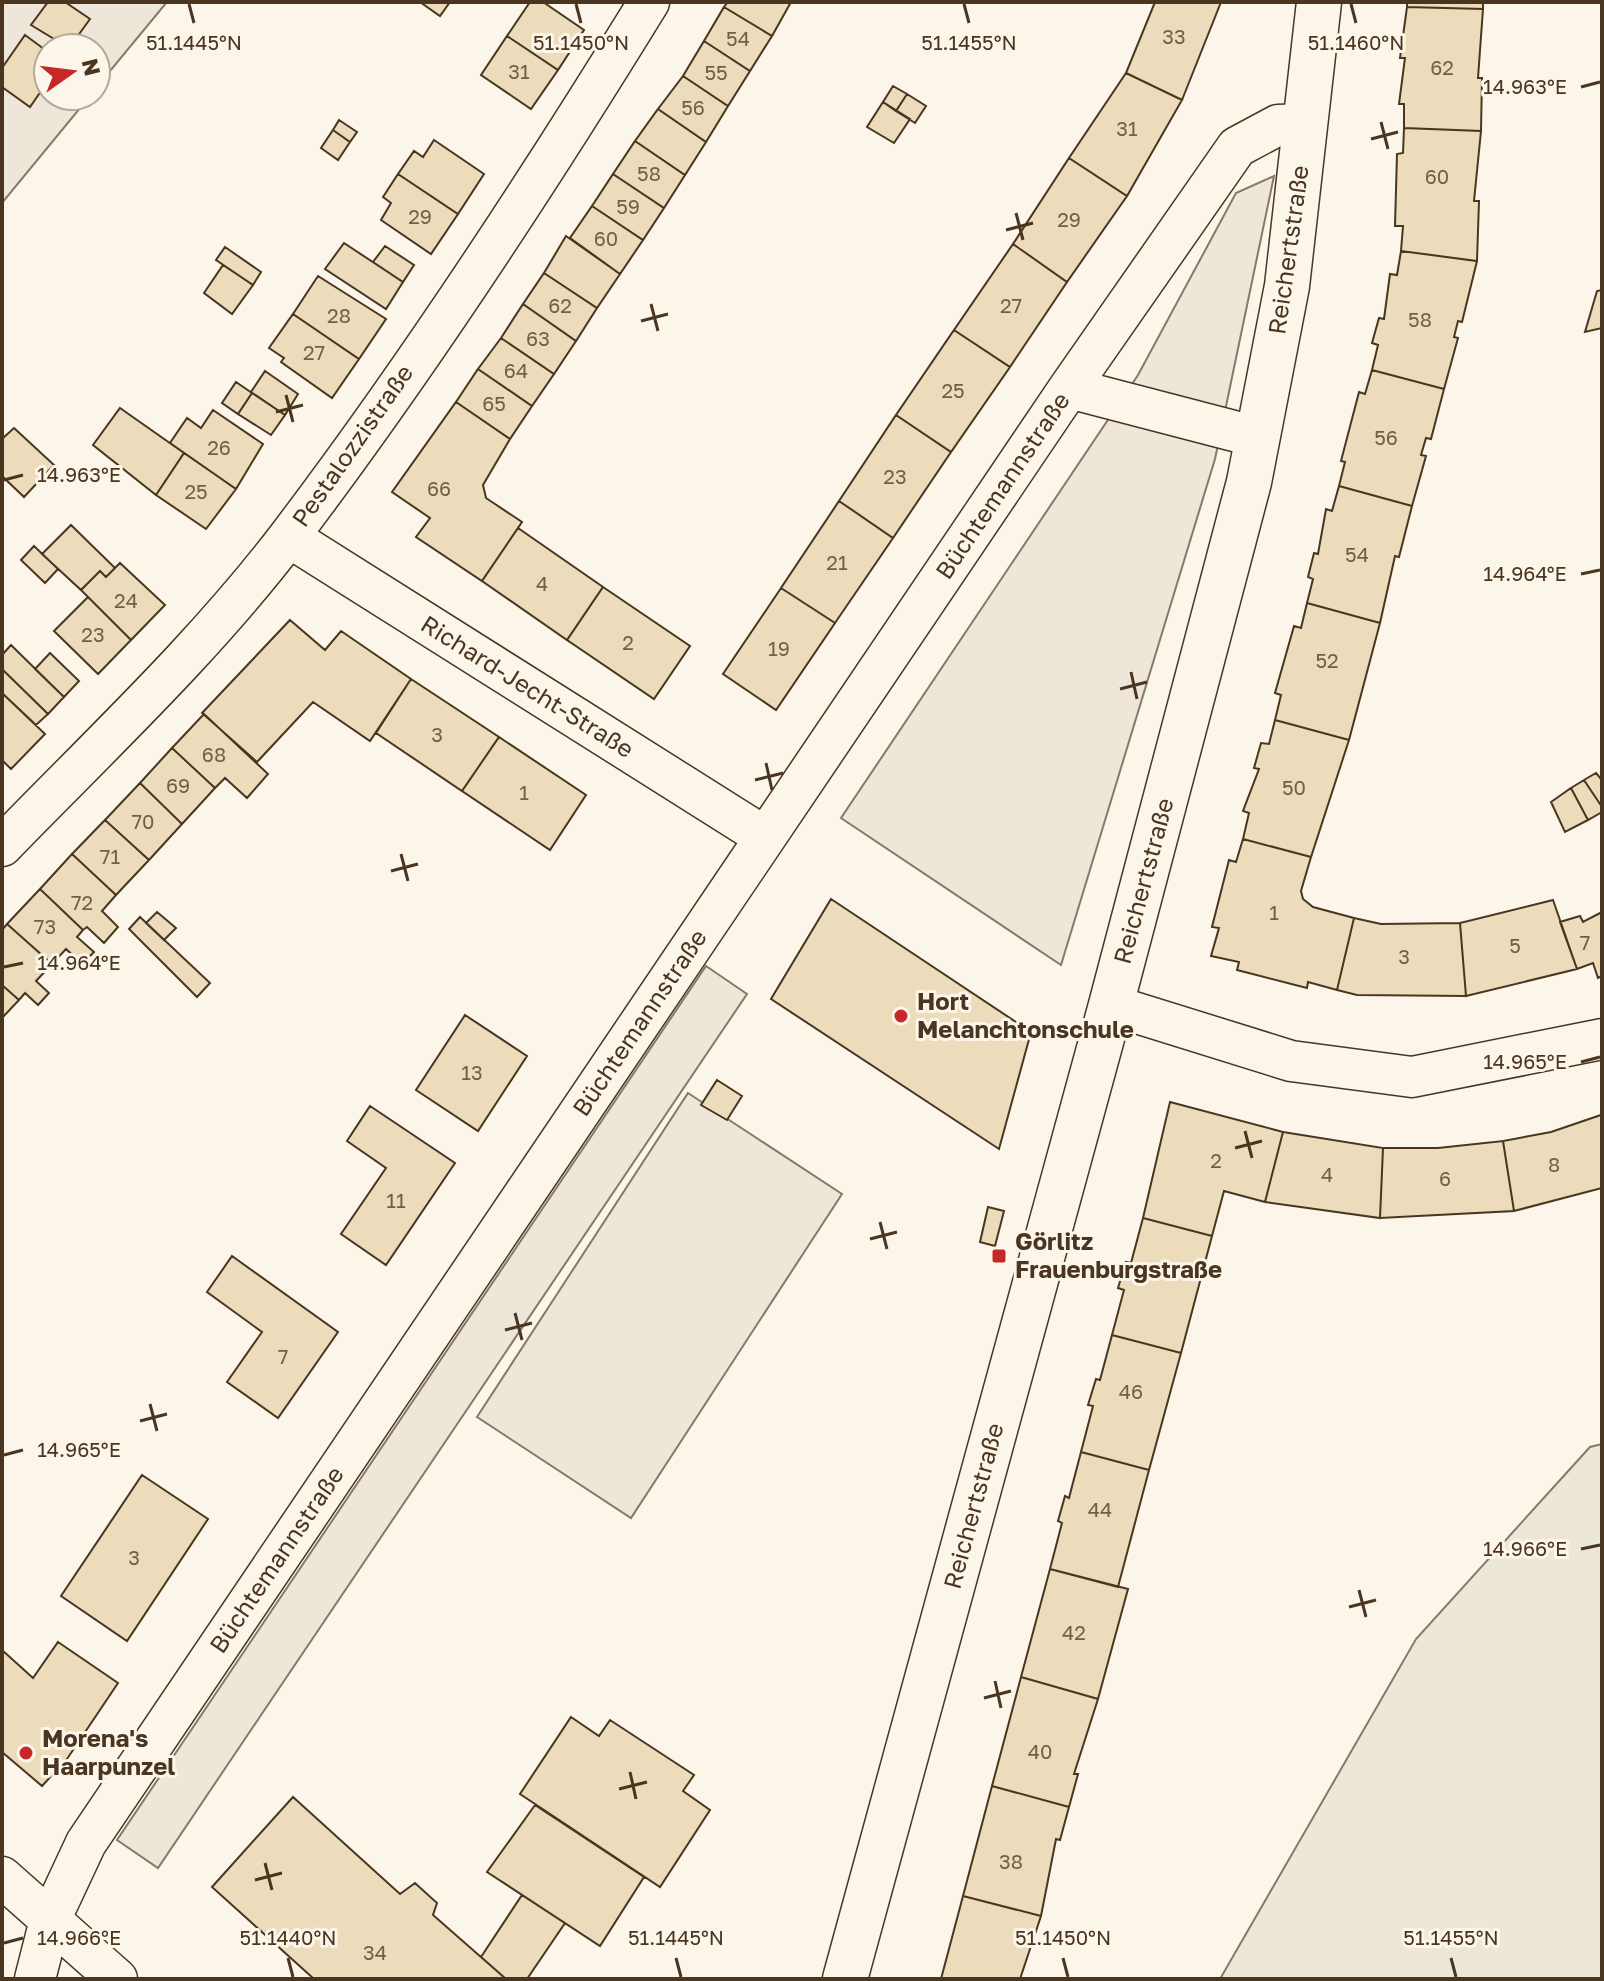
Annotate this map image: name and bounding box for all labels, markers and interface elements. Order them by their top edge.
house number: 33 [1162,24,1186,48]
house number: 54 [726,26,750,50]
text: 51.1445°N [146,30,242,54]
text: 51.1450°N [533,30,629,54]
text: 51.1455°N [921,30,1017,54]
text: 51.1460°N [1308,30,1404,54]
north arrow [32,32,112,112]
house number: 62 [1430,55,1454,79]
text: N [77,56,107,78]
house number: 31 [508,59,530,83]
house number: 55 [704,60,728,84]
text: 14.963°E [1483,74,1567,98]
house number: 56 [681,95,705,119]
house number: 31 [1116,116,1138,140]
house number: 58 [637,161,661,185]
street label: Reichertstraße [1261,163,1314,336]
house number: 60 [1425,164,1449,188]
house number: 59 [616,194,640,218]
house number: 29 [408,204,432,228]
house number: 29 [1057,207,1081,231]
house number: 60 [594,226,618,250]
house number: 62 [548,293,572,317]
house number: 27 [1000,293,1022,317]
house number: 28 [327,303,351,327]
house number: 58 [1408,307,1432,331]
house number: 63 [526,326,550,350]
house number: 27 [303,340,325,364]
house number: 64 [504,358,528,382]
street label: Pestalozzistraße [285,359,418,532]
house number: 25 [941,378,965,402]
street label: Büchtemannstraße [929,386,1075,584]
house number: 65 [482,391,506,415]
house number: 56 [1374,425,1398,449]
house number: 26 [207,435,231,459]
text: 14.963°E [37,462,121,486]
house number: 23 [883,464,907,488]
house number: 66 [427,476,451,500]
house number: 25 [184,479,208,503]
house number: 54 [1345,542,1369,566]
house number: 21 [826,550,848,574]
text: 14.964°E [1483,561,1567,585]
house number: 4 [536,571,548,595]
house number: 24 [114,588,138,612]
street label: Richard-Jecht-Straße [416,608,639,763]
house number: 23 [81,622,105,646]
house number: 2 [622,630,634,654]
house number: 19 [768,636,790,660]
house number: 52 [1315,648,1339,672]
house number: 3 [431,722,443,746]
house number: 68 [202,742,226,766]
house number: 69 [166,773,190,797]
house number: 50 [1282,775,1306,799]
house number: 1 [519,780,529,804]
street label: Reichertstraße [1106,795,1179,967]
house number: 70 [132,809,155,833]
house number: 71 [100,844,120,868]
house number: 72 [71,890,93,914]
house number: 1 [1269,900,1279,924]
house number: 73 [34,914,56,938]
street label: Büchtemannstraße [566,923,712,1121]
house number: 7 [1580,930,1590,954]
house number: 5 [1509,933,1521,957]
house number: 3 [1398,944,1410,968]
text: 14.964°E [37,950,121,974]
place label: Hort Melanchtonschule [917,986,1134,1043]
marker: Hort Melanchtonschule [892,1007,910,1025]
text: 14.965°E [1483,1049,1567,1073]
house number: 13 [461,1060,483,1084]
house number: 2 [1210,1148,1222,1172]
house number: 8 [1548,1152,1560,1176]
house number: 4 [1321,1162,1333,1186]
house number: 6 [1439,1166,1451,1190]
house number: 11 [386,1188,406,1212]
place label: Görlitz Frauenburgstraße [1015,1226,1222,1283]
marker: Görlitz Frauenburgstraße [990,1247,1008,1265]
house number: 7 [278,1344,288,1368]
house number: 46 [1119,1379,1143,1403]
street label: Reichertstraße [936,1420,1009,1592]
text: 14.965°E [37,1437,121,1461]
street label: Büchtemannstraße [203,1460,349,1658]
house number: 44 [1088,1497,1112,1521]
text: 14.966°E [1483,1536,1567,1560]
house number: 3 [128,1545,140,1569]
house number: 42 [1062,1620,1086,1644]
place label: Morena's Haarpunzel [42,1723,175,1780]
house number: 40 [1028,1739,1052,1763]
marker: Morena's Haarpunzel [17,1744,35,1762]
house number: 38 [999,1849,1023,1873]
text: 14.966°E [37,1925,121,1949]
text: 51.1440°N [240,1925,336,1949]
text: 51.1445°N [628,1925,724,1949]
text: 51.1450°N [1015,1925,1111,1949]
text: 51.1455°N [1403,1925,1499,1949]
house number: 34 [363,1940,387,1964]

